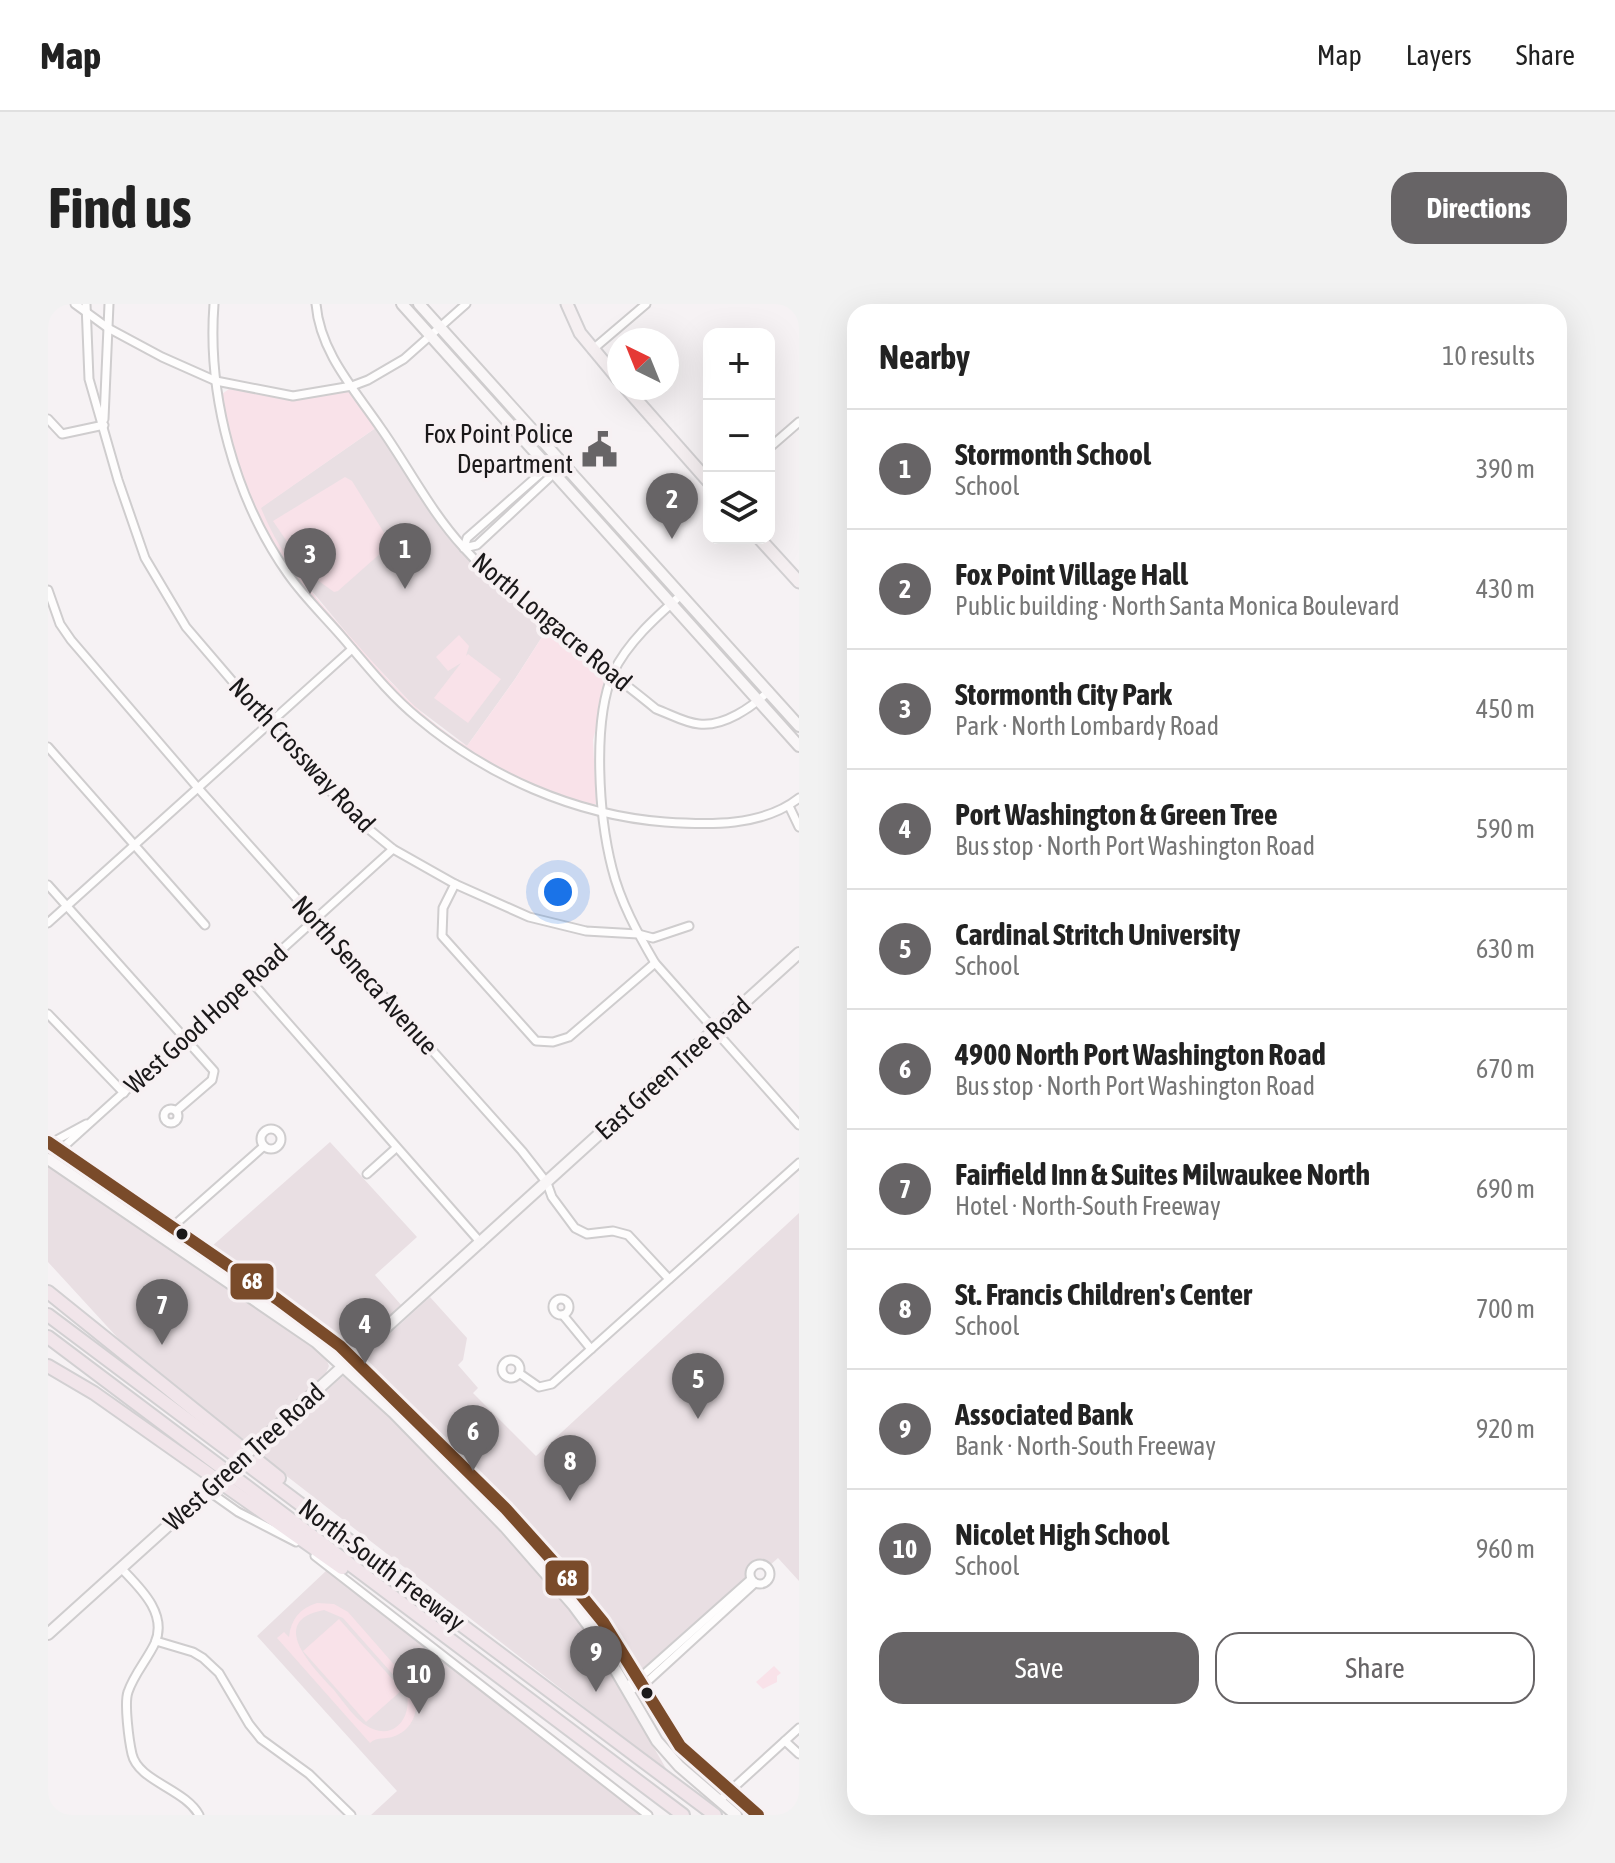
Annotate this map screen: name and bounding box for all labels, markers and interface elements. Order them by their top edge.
text: Map [40,34,101,77]
text: Map [1317,39,1362,71]
text: Layers [1406,39,1472,71]
text: Share [1516,39,1575,71]
button: Directions [1391,172,1567,244]
text: Find us [48,176,192,240]
north arrow [607,328,679,400]
map controls [703,328,775,544]
button: + [703,328,775,400]
text: Nearby [879,337,970,376]
text: 10 results [1442,341,1535,371]
button: − [703,400,775,472]
place label: Fox Point Police Department [424,419,573,479]
public building icon: Fox Point Police Department [580,430,618,468]
text: Stormonth School [955,437,1151,471]
text: 1 [899,454,911,484]
text: 390 m [1476,454,1535,484]
text: School [955,471,1019,501]
button: layers [703,472,775,544]
pin: 2 [646,473,698,539]
pin: 1 [379,523,431,589]
pin: 3 [284,528,336,594]
street label: North Longacre Road [466,547,638,697]
text: Fox Point Village Hall [955,557,1188,591]
text: 2 [899,574,911,604]
text: 430 m [1476,574,1535,604]
text: Public building · North Santa Monica Boulevard [955,591,1400,621]
street label: North Crossway Road [223,672,381,838]
text: Stormonth City Park [955,677,1172,711]
text: 3 [899,694,911,724]
text: 450 m [1476,694,1535,724]
text: Park · North Lombardy Road [955,711,1219,741]
text: Port Washington & Green Tree [955,797,1278,831]
text: 4 [899,814,911,844]
text: 590 m [1476,814,1535,844]
text: Bus stop · North Port Washington Road [955,831,1315,861]
your location [538,872,578,912]
street label: North Seneca Avenue [286,890,444,1060]
text: Cardinal Stritch University [955,917,1240,951]
text: 5 [899,934,911,964]
text: 630 m [1476,934,1535,964]
street label: West Good Hope Road [118,938,294,1100]
text: School [955,951,1019,981]
street label: East Green Tree Road [589,990,757,1146]
text: 4900 North Port Washington Road [955,1037,1326,1071]
text: 6 [899,1054,911,1084]
text: 670 m [1476,1054,1535,1084]
text: Bus stop · North Port Washington Road [955,1071,1315,1101]
text: Fairfield Inn & Suites Milwaukee North [955,1157,1370,1191]
text: 7 [899,1174,911,1204]
text: 690 m [1476,1174,1535,1204]
text: Hotel · North-South Freeway [955,1191,1221,1221]
unlabelled marker [174,1226,190,1242]
line badge: 68 [229,1262,275,1301]
text: 68 [242,1268,262,1294]
text: St. Francis Children's Center [955,1277,1252,1311]
pin: 7 [136,1279,188,1345]
text: 8 [899,1294,911,1324]
text: 700 m [1476,1294,1535,1324]
pin: 4 [339,1298,391,1364]
text: School [955,1311,1019,1341]
pin: 5 [672,1353,724,1419]
street label: West Green Tree Road [158,1377,330,1537]
text: Associated Bank [955,1397,1133,1431]
pin: 6 [447,1405,499,1471]
text: 9 [899,1414,911,1444]
text: 920 m [1476,1414,1535,1444]
text: Bank · North-South Freeway [955,1431,1216,1461]
pin: 8 [544,1435,596,1501]
street label: North-South Freeway [293,1493,471,1637]
text: Nicolet High School [955,1517,1169,1551]
text: 10 [893,1534,917,1564]
text: 960 m [1476,1534,1535,1564]
text: School [955,1551,1019,1581]
line badge: 68 [544,1559,590,1597]
text: 68 [557,1565,577,1591]
pin: 9 [570,1626,622,1692]
button: Save [879,1632,1199,1704]
button: Share [1215,1632,1535,1704]
pin: 10 [393,1648,445,1714]
unlabelled marker [639,1685,655,1701]

